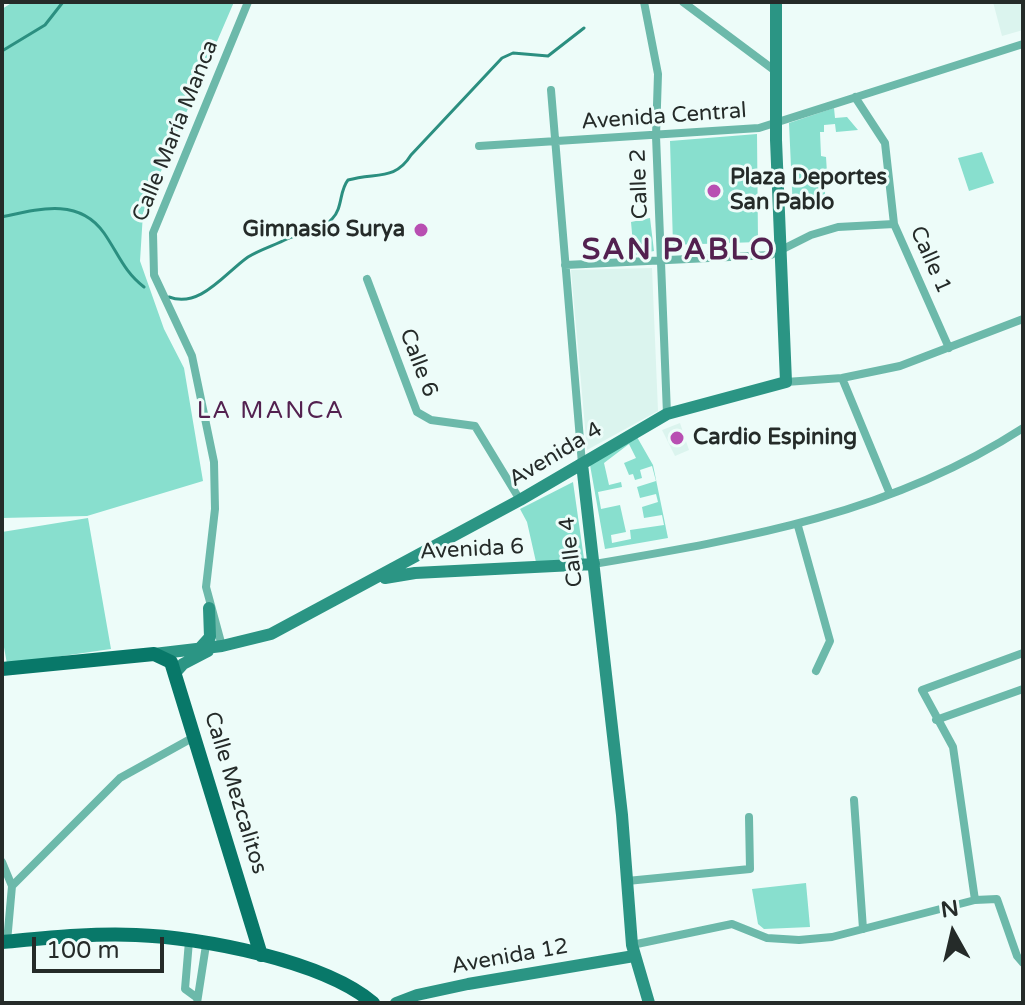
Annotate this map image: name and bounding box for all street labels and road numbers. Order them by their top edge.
street label: Calle María Manca [128,36,224,226]
street label: Avenida Central [580,98,748,136]
street label: Calle 2 [626,148,654,220]
street label: Calle 1 [904,222,956,298]
street label: Calle 6 [393,325,443,401]
street label: Avenida 4 [505,417,607,493]
street label: Calle 4 [555,515,589,589]
street label: Avenida 6 [419,534,525,566]
street label: Calle Mezcalitos [198,709,272,877]
street label: Avenida 12 [450,934,570,980]

